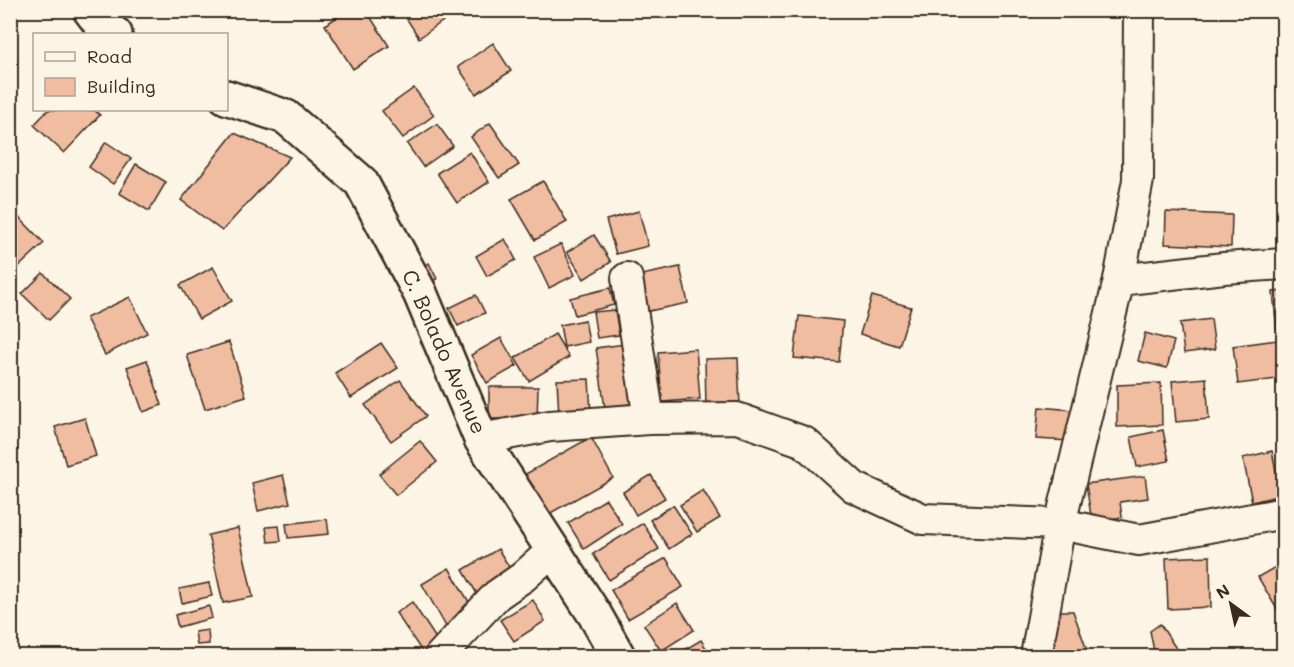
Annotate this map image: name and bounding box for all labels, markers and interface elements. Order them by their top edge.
legend [33,33,228,111]
text: Road [87,44,132,68]
text: Building [87,74,155,98]
street label: C. Bolado Avenue [397,265,494,438]
north arrow [1201,574,1261,634]
text: N [1212,579,1233,603]

